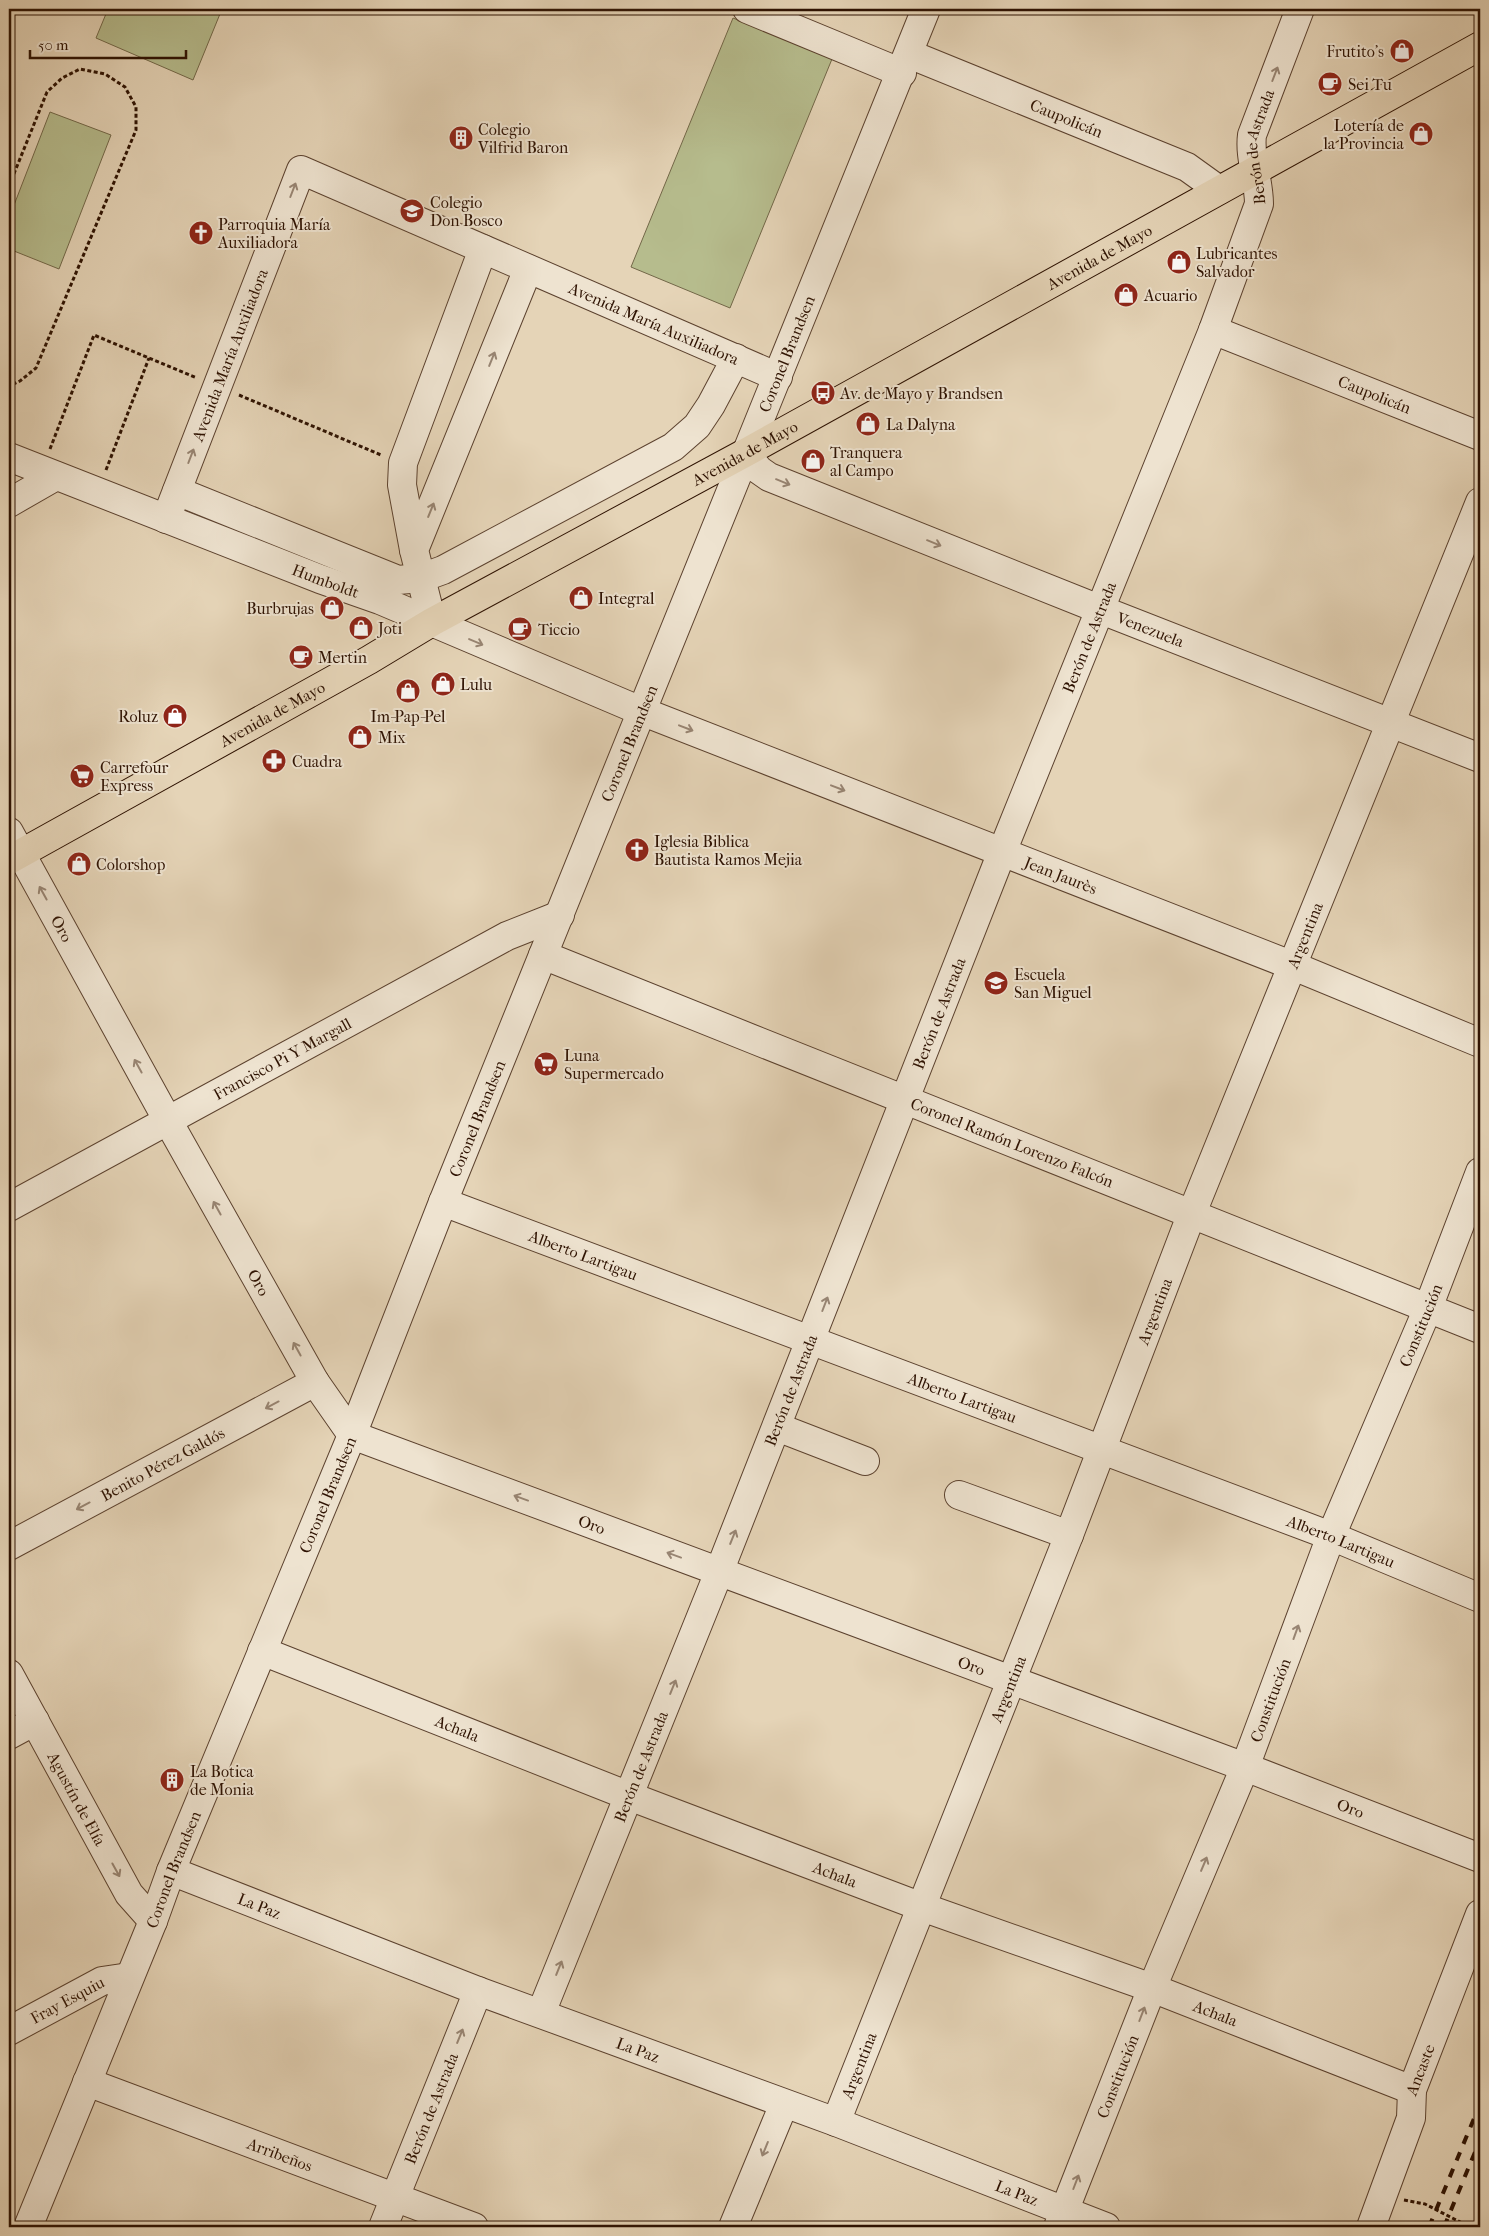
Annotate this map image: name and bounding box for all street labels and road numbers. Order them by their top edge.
street label: Berón de Astrada [1242,86,1279,205]
street label: Caupolicán [1027,95,1106,142]
street label: Avenida de Mayo [1043,221,1155,295]
street label: Avenida María Auxiliadora [188,266,272,445]
street label: Avenida María Auxiliadora [565,278,742,369]
street label: Coronel Brandsen [755,292,819,415]
street label: Caupolicán [1335,372,1414,418]
street label: Avenida de Mayo [688,417,801,490]
street label: Humboldt [289,560,362,602]
street label: Berón de Astrada [1058,578,1121,696]
street label: Venezuela [1113,608,1187,651]
street label: Avenida de Mayo [216,677,328,752]
street label: Coronel Brandsen [597,682,662,804]
street label: Jean Jaurès [1020,852,1100,898]
street label: Argentina [1283,899,1327,972]
street label: Oro [47,912,77,945]
street label: Berón de Astrada [909,954,970,1072]
street label: Francisco Pi Y Margall [210,1013,355,1104]
street label: Coronel Brandsen [445,1057,510,1180]
street label: Coronel Ramón Lorenzo Falcón [908,1094,1117,1192]
street label: Alberto Lartigau [525,1226,640,1284]
street label: Oro [243,1266,273,1299]
street label: Argentina [1133,1275,1176,1348]
street label: Constitución [1395,1281,1447,1370]
street label: Berón de Astrada [760,1331,822,1449]
street label: Alberto Lartigau [904,1368,1019,1427]
street label: Benito Pérez Galdós [97,1423,228,1505]
street label: Coronel Brandsen [295,1433,360,1556]
street label: Oro [576,1511,608,1538]
street label: Alberto Lartigau [1283,1511,1398,1572]
street label: Oro [955,1652,988,1679]
street label: Argentina [986,1652,1030,1726]
street label: Constitución [1246,1655,1295,1745]
street label: Berón de Astrada [610,1708,672,1825]
street label: Achala [431,1711,482,1746]
street label: Agustín de Elía [43,1748,110,1850]
street label: Oro [1334,1795,1367,1822]
street label: Coronel Brandsen [142,1807,205,1931]
street label: Achala [809,1857,860,1892]
street label: La Paz [235,1889,283,1923]
street label: Fray Esquiu [27,1973,108,2028]
street label: Achala [1190,1996,1241,2031]
street label: Argentina [837,2029,881,2102]
street label: Constitución [1093,2031,1143,2121]
street label: La Paz [614,2033,662,2067]
street label: Ancaste [1401,2041,1439,2099]
street label: Berón de Astrada [400,2050,462,2167]
street label: Arribeños [244,2134,315,2176]
street label: La Paz [993,2176,1041,2210]

